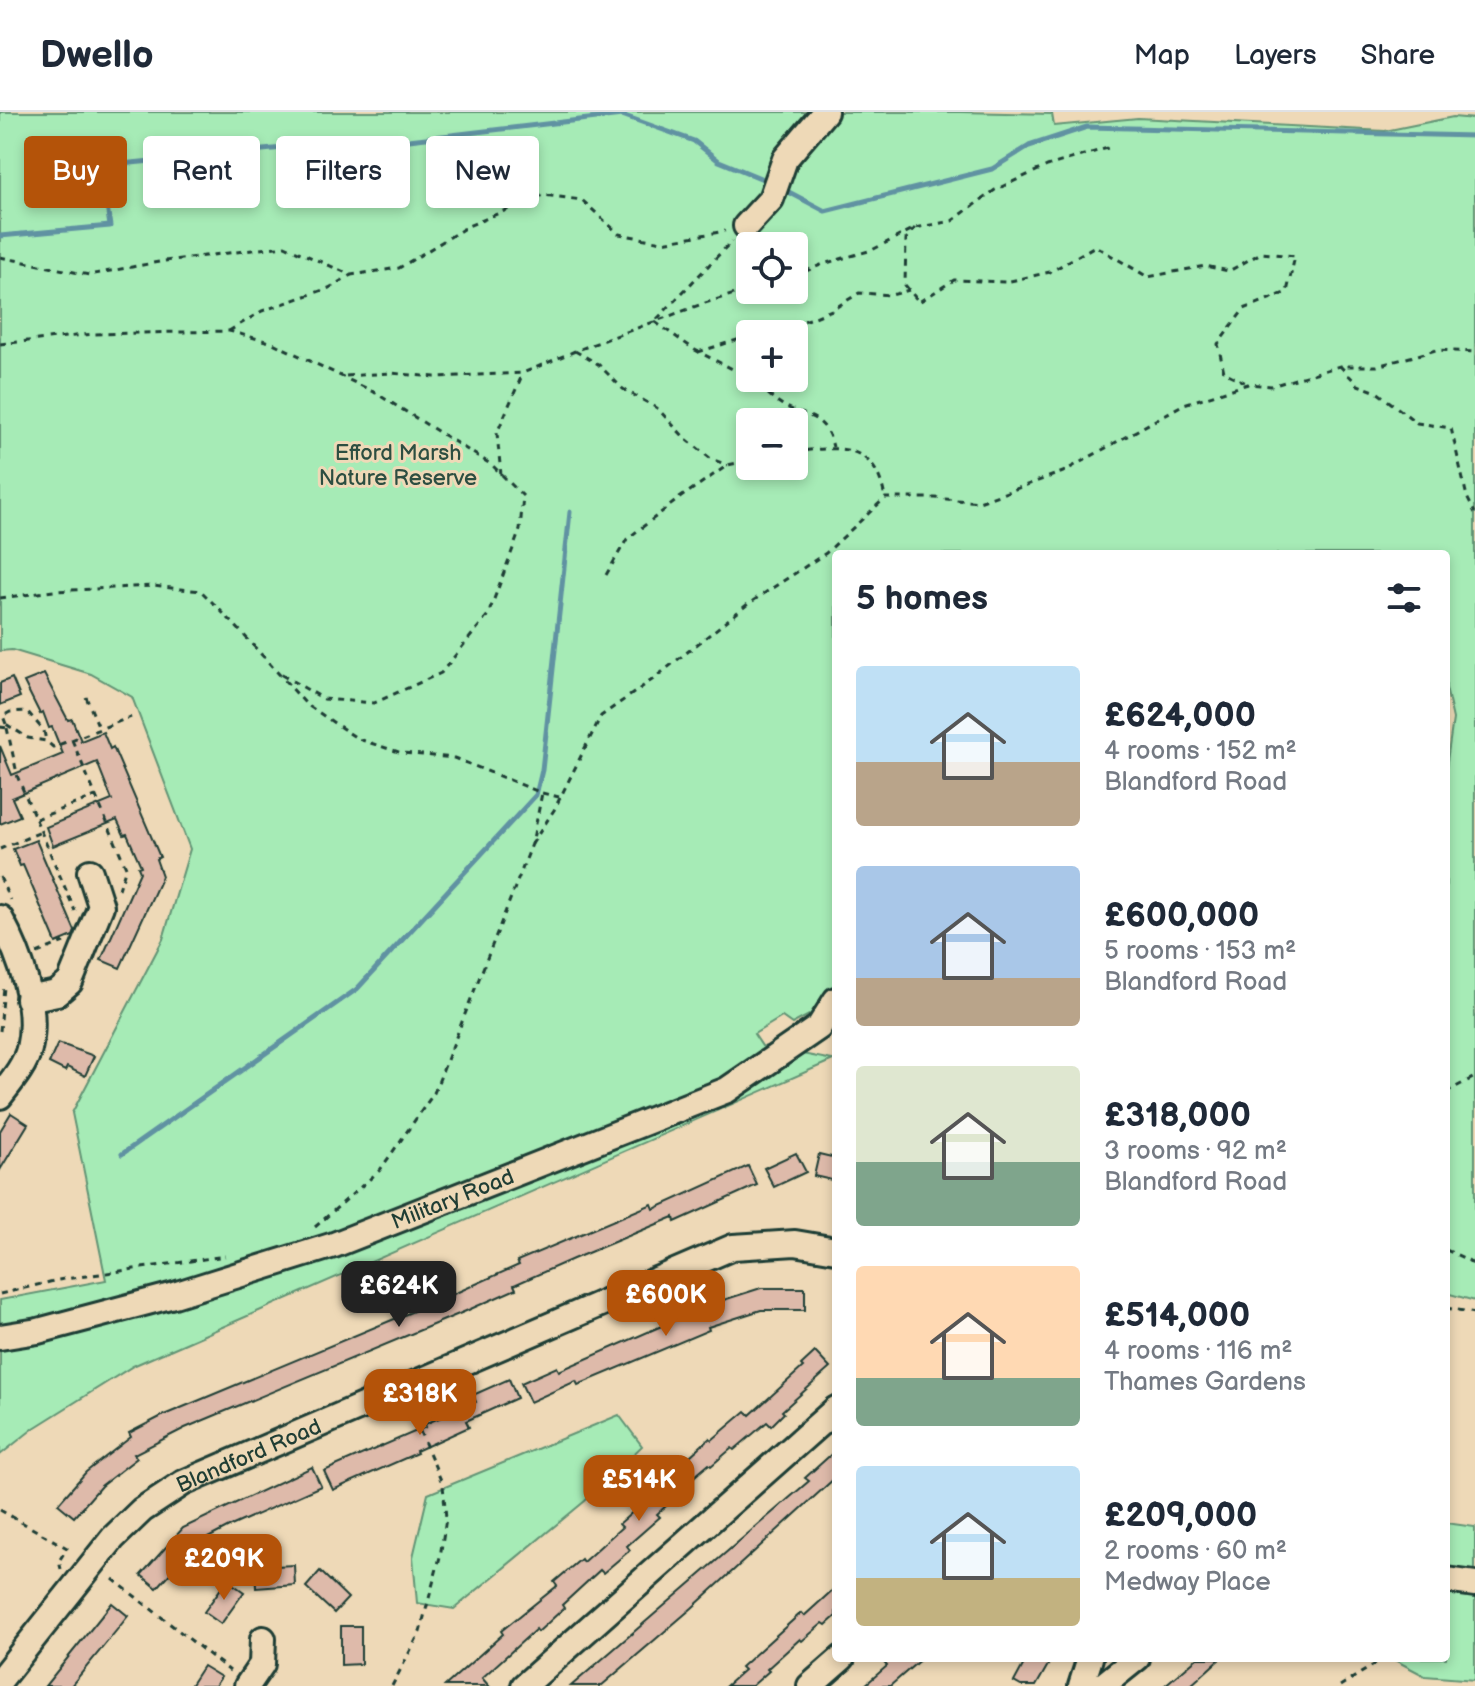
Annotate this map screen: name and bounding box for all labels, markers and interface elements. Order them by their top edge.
text: Dwello [40,33,154,78]
text: Map [1134,39,1190,72]
text: Layers [1234,39,1317,72]
text: Share [1361,39,1435,72]
chip: Buy [24,136,127,208]
chip: Rent [143,136,260,208]
chip: Filters [276,136,410,208]
chip: New [426,136,539,208]
map controls [736,232,808,480]
button: locate [736,232,808,304]
button: + [736,320,808,392]
button: − [736,408,808,480]
park label: Efford Marsh Nature Reserve [319,440,477,492]
icon: filters [1382,576,1426,620]
text: 5 homes [856,578,988,619]
text: £624,000 [1104,695,1256,736]
icon: home [920,698,1016,794]
text: 4 rooms · 152 m² [1104,736,1297,767]
text: Blandford Road [1104,767,1287,798]
text: £600,000 [1104,895,1259,936]
icon: home [920,898,1016,994]
text: 5 rooms · 153 m² [1104,936,1296,967]
text: Blandford Road [1104,967,1287,998]
text: £318,000 [1104,1095,1251,1136]
icon: home [920,1098,1016,1194]
text: 3 rooms · 92 m² [1104,1136,1287,1167]
street label: Military Road [388,1163,518,1236]
text: Blandford Road [1104,1167,1287,1198]
pin: £624K [343,1261,455,1329]
pin: £600K [610,1270,722,1338]
text: £624K [359,1271,439,1302]
text: £600K [625,1280,707,1311]
text: £514,000 [1104,1295,1250,1336]
icon: home [920,1298,1016,1394]
text: 4 rooms · 116 m² [1104,1336,1292,1367]
text: Thames Gardens [1104,1367,1306,1398]
pin: £318K [364,1369,476,1437]
text: £318K [382,1379,458,1410]
street label: Blandford Road [172,1413,326,1499]
pin: £514K [583,1455,695,1523]
text: £514K [601,1465,677,1496]
text: £209,000 [1104,1495,1257,1536]
icon: home [920,1498,1016,1594]
pin: £209K [168,1534,280,1602]
text: 2 rooms · 60 m² [1104,1536,1287,1567]
text: £209K [184,1544,264,1575]
text: Medway Place [1104,1567,1271,1598]

